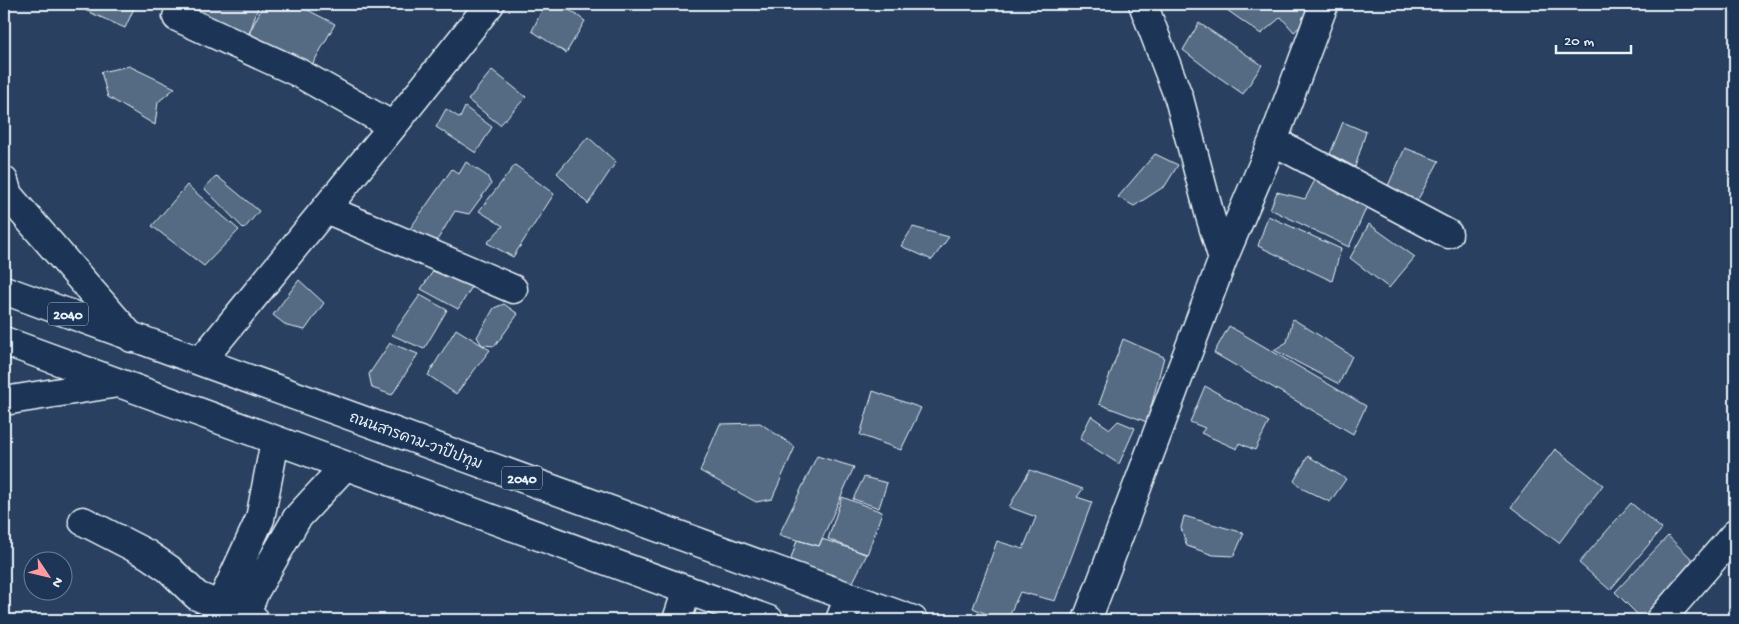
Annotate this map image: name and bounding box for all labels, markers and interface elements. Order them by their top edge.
scale bar [1556,22,1632,54]
text: 20 m [1564,33,1594,51]
road number: 2040 [48,302,88,326]
street label: ถนนสารคาม-วาปีปทุม [346,407,485,474]
road number: 2040 [502,466,542,489]
north arrow [22,552,72,602]
text: N [47,573,66,591]

